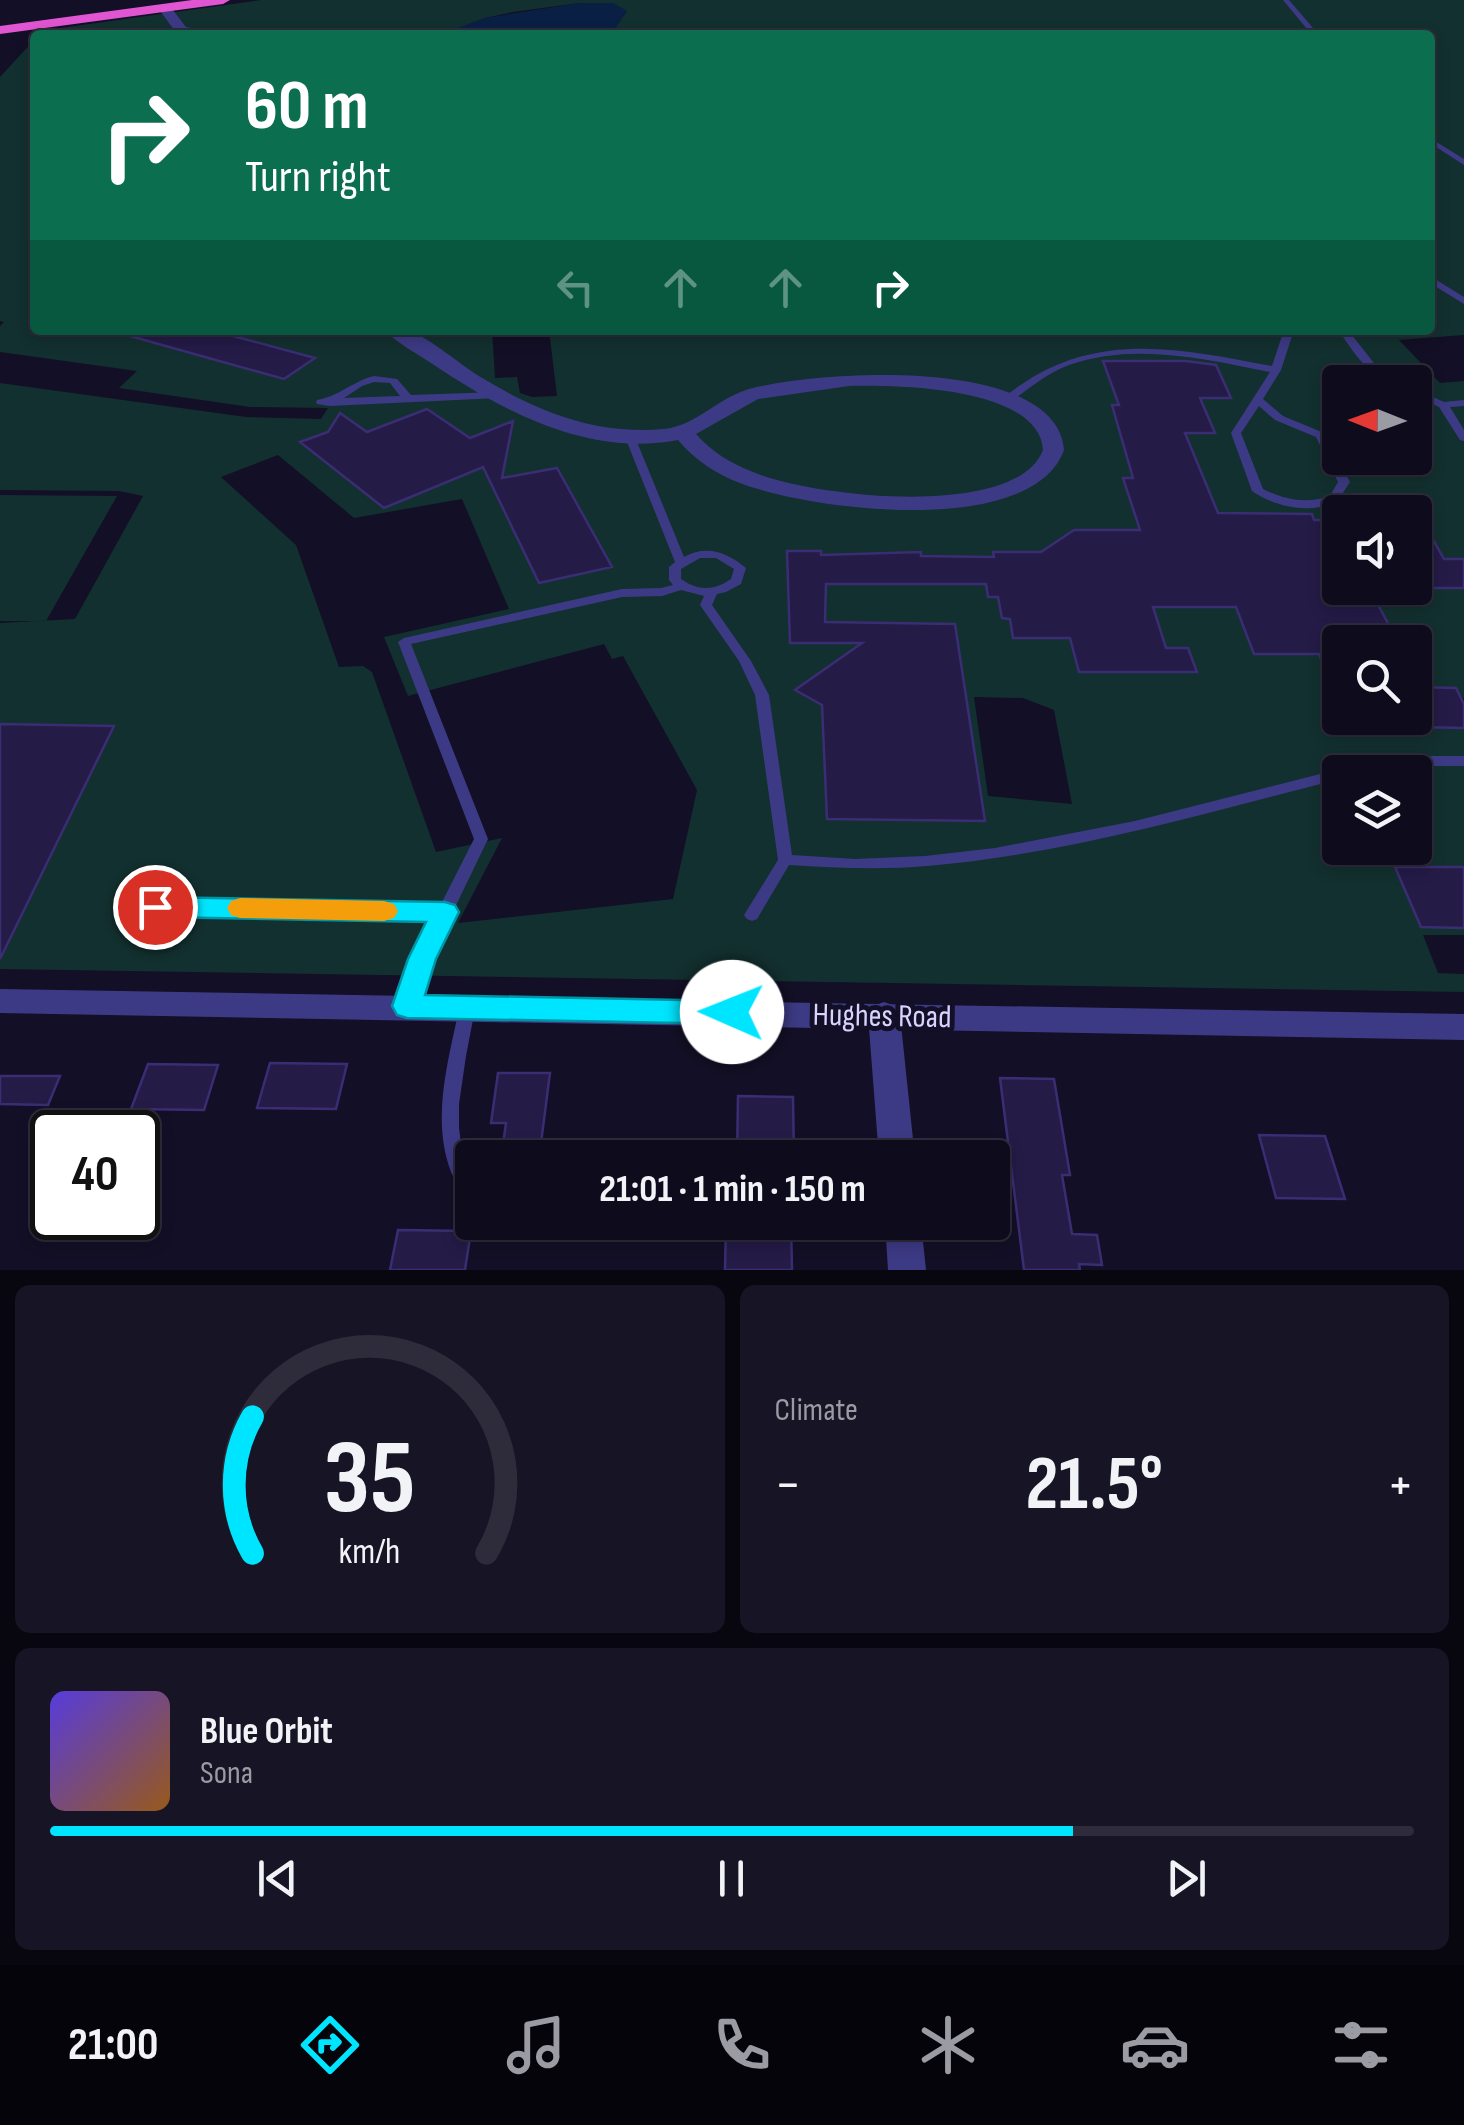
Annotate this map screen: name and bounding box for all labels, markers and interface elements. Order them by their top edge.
text: 60 m [245,65,369,149]
icon: right [80,70,210,200]
text: Turn right [245,150,391,205]
icon: left [548,260,603,315]
icon: ahead [653,260,708,315]
icon: ahead [758,260,813,315]
icon: right [863,260,918,315]
north arrow [1322,365,1432,475]
map controls [1322,365,1432,865]
button: sound [1322,495,1432,605]
button: search [1322,625,1432,735]
button: layers [1322,755,1432,865]
pin [113,865,198,950]
icon: arrive [128,880,183,935]
position arrow [680,960,784,1064]
street label: Hughes Road [812,996,952,1037]
speed limit sign: 40 [30,1110,160,1240]
text: 21:01 · 1 min · 150 m [599,1167,866,1212]
text: Climate [775,1391,858,1430]
text: 35 [324,1417,416,1542]
text: 21.5° [1025,1440,1163,1531]
text: − [775,1452,801,1519]
text: + [1387,1452,1414,1519]
text: km/h [339,1531,401,1574]
text: Blue Orbit [200,1709,333,1754]
text: Sona [200,1754,253,1793]
icon: previous [250,1851,305,1906]
icon: pause [704,1851,759,1906]
icon: next [1159,1851,1214,1906]
icon: directions [295,2010,365,2080]
icon: music [501,2010,571,2080]
icon: phone [707,2010,777,2080]
icon: climate [913,2010,983,2080]
icon: car [1120,2010,1190,2080]
icon: filters [1326,2010,1396,2080]
text: 21:00 [68,2018,158,2073]

